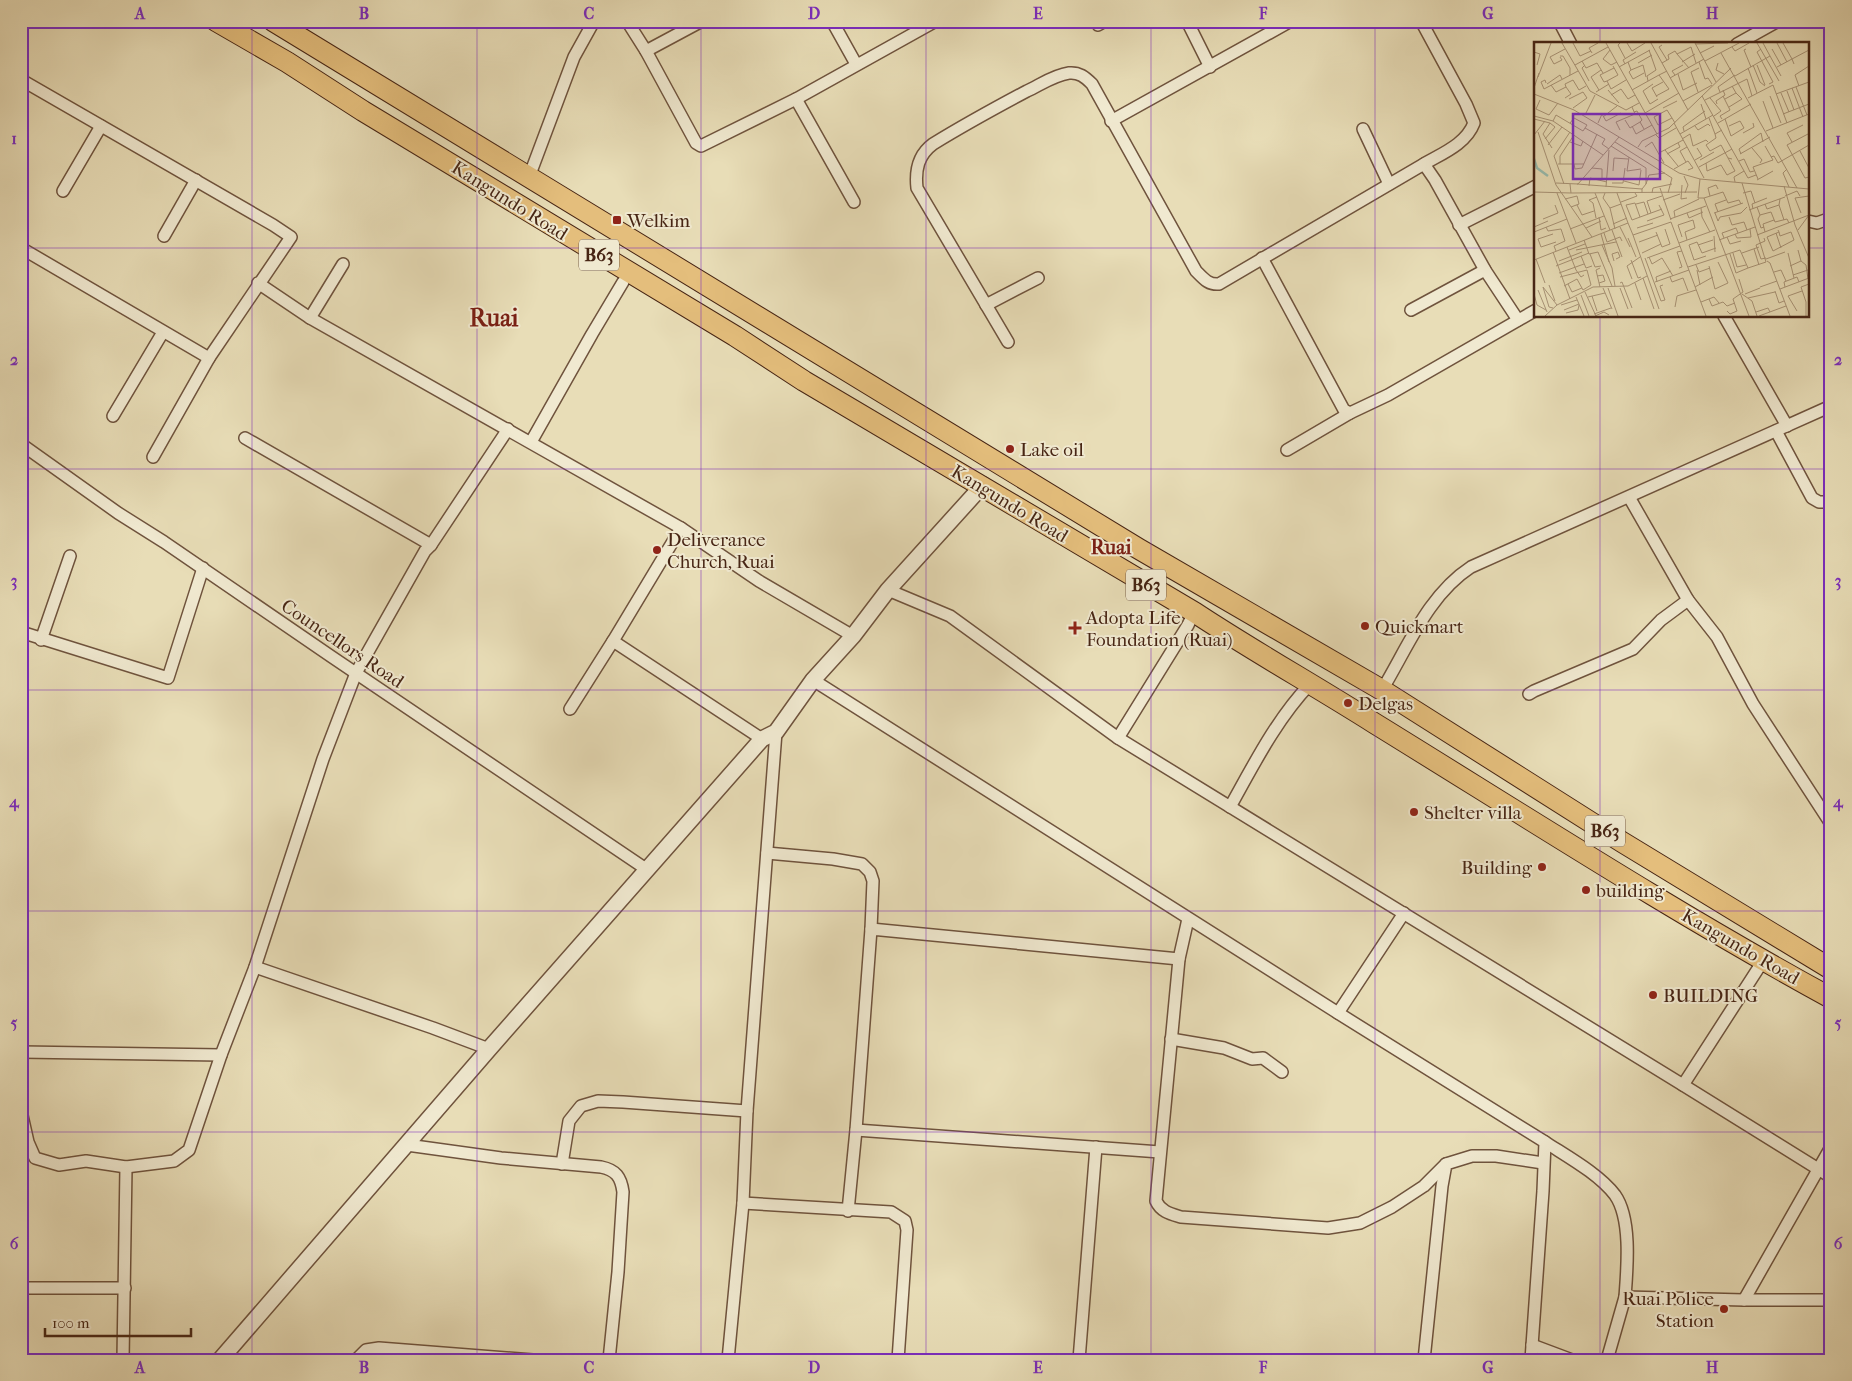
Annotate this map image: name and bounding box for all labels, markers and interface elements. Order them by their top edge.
text: A [134,4,146,23]
text: B [359,4,369,23]
text: C [584,4,595,23]
text: D [808,4,820,23]
text: E [1033,4,1043,23]
text: F [1258,4,1268,23]
text: G [1482,4,1494,23]
text: H [1706,4,1719,23]
inset map [1534,42,1810,318]
text: 1 [11,129,17,148]
text: 1 [1835,129,1841,148]
street label: Kangundo Road [448,156,572,246]
place label: Welkim [626,210,690,232]
marker: Welkim [611,214,623,226]
road number: B63 [579,240,619,270]
district label: Ruai [470,304,519,332]
text: 2 [10,350,18,369]
text: 2 [1834,350,1842,369]
place label: Lake oil [1020,439,1084,461]
marker: Lake oil [1004,443,1016,455]
street label: Kangundo Road [947,460,1072,548]
place label: Deliverance Church, Ruai [667,529,775,573]
district label: Ruai [1091,536,1132,559]
marker: Deliverance Church, Ruai [651,544,663,556]
road number: B63 [1126,570,1166,600]
text: 3 [11,571,17,591]
text: 3 [1835,571,1841,591]
street label: Councellors Road [277,595,408,693]
place label: Adopta Life Foundation (Ruai) [1085,607,1232,651]
place label: Quickmart [1375,616,1464,638]
marker: Quickmart [1359,620,1371,632]
marker: Adopta Life Foundation (Ruai) [1068,621,1082,635]
place label: Delgas [1358,693,1413,715]
marker: Delgas [1342,697,1354,709]
text: 4 [8,792,20,812]
text: 4 [1832,792,1844,812]
place label: Shelter villa [1424,802,1522,824]
marker: Shelter villa [1408,806,1420,818]
road number: B63 [1585,816,1625,846]
place label: Building [1461,857,1533,879]
marker: Building [1536,861,1548,873]
place label: building [1595,880,1665,902]
marker: building [1580,884,1592,896]
street label: Kangundo Road [1678,904,1804,990]
place label: BUILDING [1663,985,1758,1007]
marker: BUILDING [1647,989,1659,1001]
text: 5 [11,1013,18,1032]
text: 5 [1835,1013,1842,1032]
text: 6 [10,1234,19,1253]
text: 6 [1834,1234,1843,1253]
place label: Ruai Police Station [1622,1288,1714,1332]
marker: Ruai Police Station [1718,1303,1730,1315]
scale bar [45,1306,191,1338]
text: 100 m [52,1314,90,1332]
text: A [134,1358,146,1377]
text: B [359,1358,369,1377]
text: C [584,1358,595,1377]
text: D [808,1358,820,1377]
text: E [1033,1358,1043,1377]
text: F [1258,1358,1268,1377]
text: G [1482,1358,1494,1377]
text: H [1706,1358,1719,1377]

